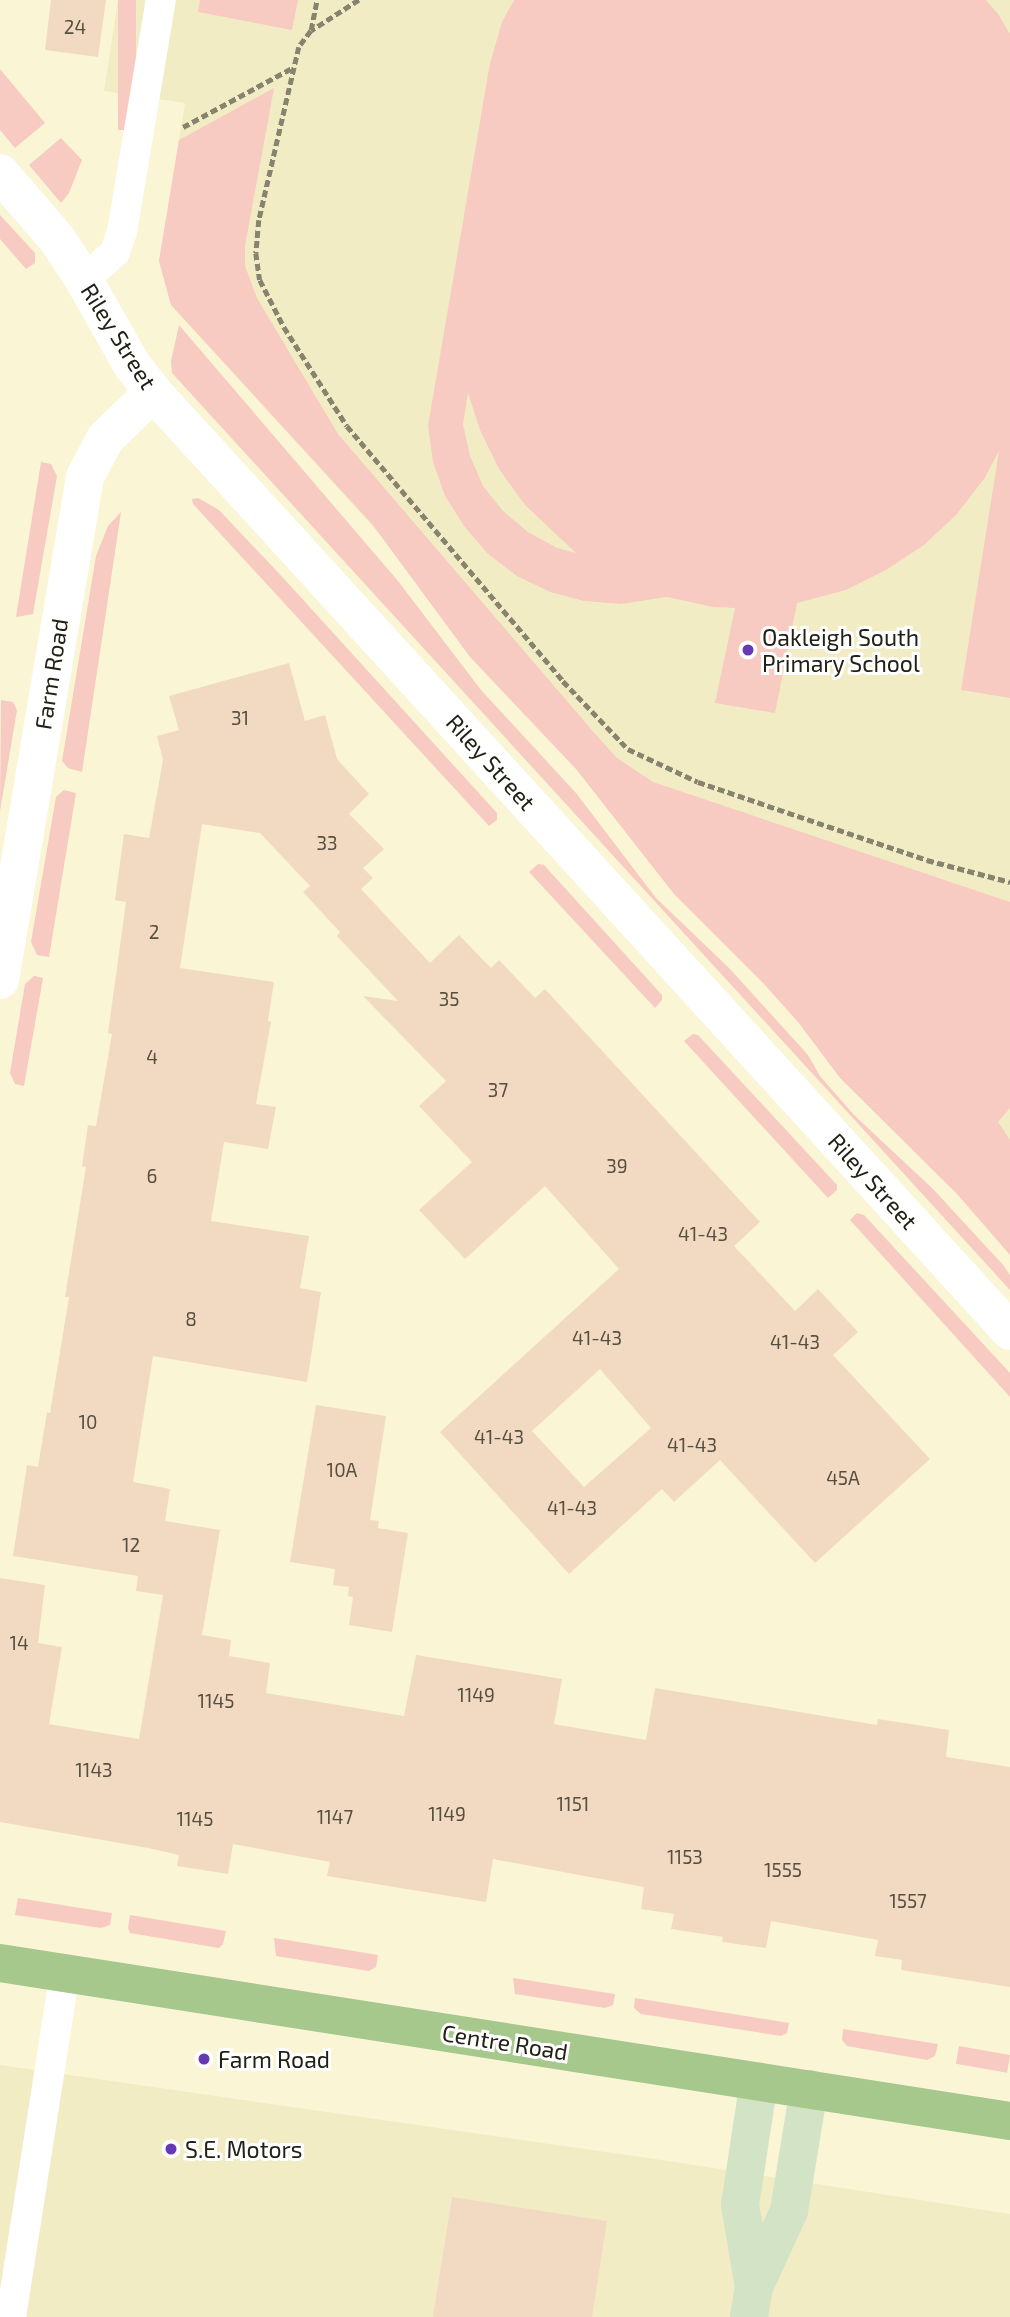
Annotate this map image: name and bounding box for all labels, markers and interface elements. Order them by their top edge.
house number: 24 [64,16,86,38]
street label: Riley Street [75,278,163,394]
street label: Farm Road [29,617,73,731]
place label: Oakleigh South Primary School [762,623,920,677]
marker: Oakleigh South Primary School [740,642,756,658]
house number: 31 [231,707,249,729]
street label: Riley Street [441,708,541,816]
house number: 33 [316,832,338,854]
house number: 2 [149,921,159,943]
house number: 35 [439,988,459,1010]
house number: 4 [146,1046,158,1068]
house number: 37 [488,1079,508,1101]
street label: Riley Street [823,1127,923,1235]
house number: 39 [606,1155,628,1177]
house number: 6 [147,1165,157,1187]
house number: 41-43 [678,1223,728,1245]
house number: 8 [185,1308,197,1330]
house number: 41-43 [572,1327,622,1349]
house number: 41-43 [770,1331,820,1353]
house number: 10 [78,1411,98,1433]
house number: 41-43 [474,1426,524,1448]
house number: 41-43 [667,1434,717,1456]
house number: 10A [327,1459,357,1481]
house number: 45A [826,1467,860,1489]
house number: 41-43 [547,1497,597,1519]
house number: 12 [122,1534,140,1556]
house number: 14 [9,1632,29,1654]
house number: 1149 [457,1684,495,1706]
house number: 1145 [198,1690,234,1712]
house number: 1143 [75,1759,113,1781]
house number: 1151 [557,1793,589,1815]
house number: 1149 [428,1803,466,1825]
house number: 1147 [317,1806,353,1828]
house number: 1145 [177,1808,213,1830]
house number: 1153 [667,1846,703,1868]
house number: 1555 [764,1859,802,1881]
house number: 1557 [889,1890,927,1912]
street label: Centre Road [440,2018,570,2066]
place label: Farm Road [218,2045,330,2073]
marker: Farm Road [196,2051,212,2067]
place label: S.E. Motors [185,2135,302,2163]
marker: S.E. Motors [163,2141,179,2157]

